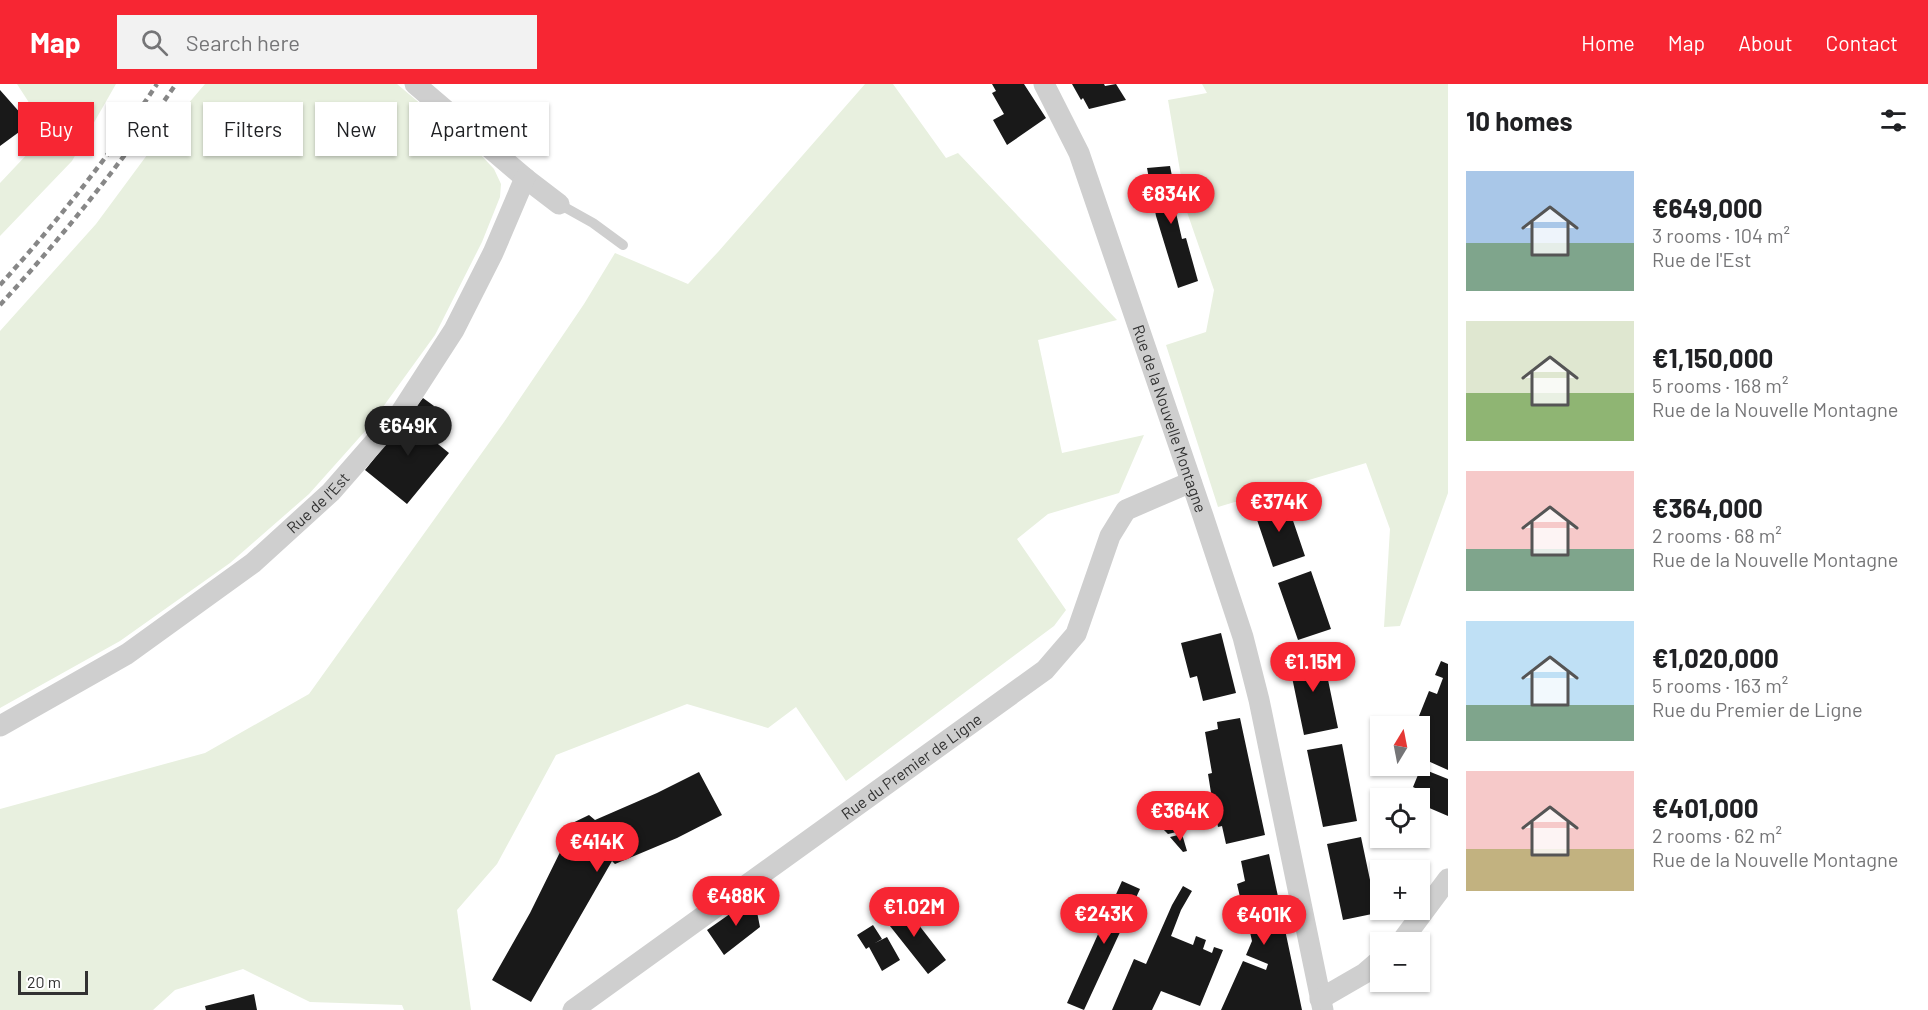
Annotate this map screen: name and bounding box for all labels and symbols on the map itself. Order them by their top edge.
pin: €834K [1129,174,1213,225]
street label: Rue de la Nouvelle Montagne [1129,322,1211,515]
pin: €649K [366,406,450,457]
street label: Rue de l'Est [282,468,353,537]
pin: €374K [1237,482,1321,533]
pin: €1.15M [1264,642,1362,693]
street label: Rue du Premier de Ligne [837,709,985,823]
north arrow [1370,716,1430,776]
pin: €364K [1138,791,1222,842]
pin: €414K [555,822,639,873]
pin: €488K [694,876,778,927]
pin: €1.02M [865,887,963,938]
pin: €243K [1062,894,1146,945]
pin: €401K [1222,895,1306,946]
scale bar [18,968,88,996]

